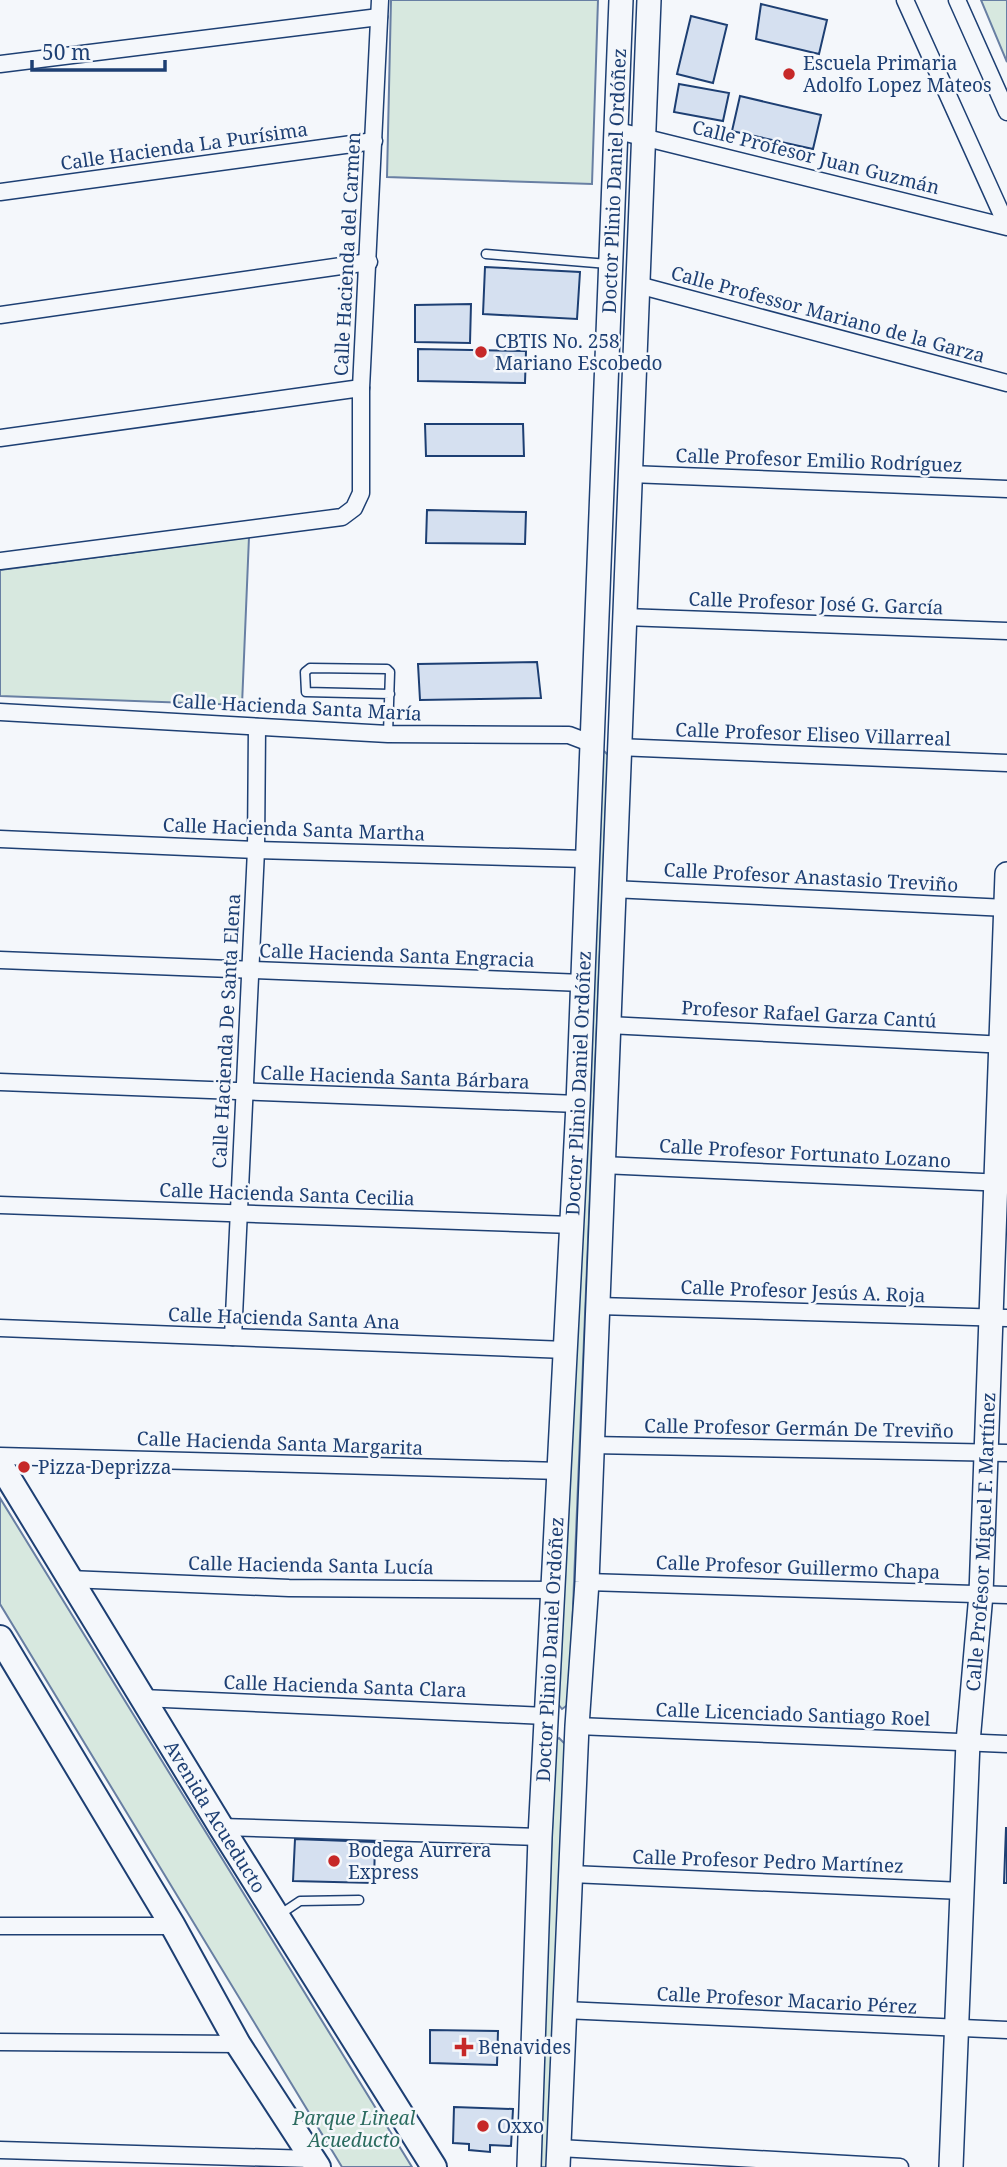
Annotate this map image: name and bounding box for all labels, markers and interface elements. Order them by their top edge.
scale bar [32,28,164,72]
text: 50 m [42,38,91,66]
street label: Doctor Plinio Daniel Ordóñez [596,48,632,314]
place label: Escuela Primaria Adolfo Lopez Mateos [803,50,992,98]
marker: Escuela Primaria Adolfo Lopez Mateos [781,66,797,82]
street label: Calle Profesor Juan Guzmán [690,114,942,200]
street label: Calle Hacienda La Purísima [59,116,309,176]
street label: Calle Hacienda del Carmen [328,131,366,377]
street label: Calle Professor Mariano de la Garza [668,259,988,369]
place label: CBTIS No. 258 Mariano Escobedo [495,328,663,376]
marker: CBTIS No. 258 Mariano Escobedo [473,344,489,360]
street label: Calle Profesor Emilio Rodríguez [675,442,963,478]
street label: Calle Profesor José G. García [688,586,944,620]
street label: Calle Hacienda Santa María [171,687,423,727]
street label: Calle Profesor Eliseo Villarreal [675,716,951,752]
street label: Calle Hacienda Santa Martha [162,811,426,847]
street label: Calle Profesor Anastasio Treviño [663,856,959,898]
street label: Calle Hacienda De Santa Elena [206,893,246,1169]
street label: Calle Hacienda Santa Engracia [259,937,535,973]
street label: Doctor Plinio Daniel Ordóñez [559,950,597,1216]
street label: Profesor Rafael Garza Cantú [681,994,937,1034]
street label: Calle Hacienda Santa Bárbara [260,1059,530,1095]
street label: Calle Profesor Fortunato Lozano [658,1132,952,1174]
street label: Calle Hacienda Santa Cecilia [159,1177,415,1211]
street label: Calle Profesor Jesús A. Roja [680,1274,926,1308]
street label: Calle Hacienda Santa Ana [168,1301,400,1335]
street label: Calle Profesor Miguel F. Martínez [959,1392,1001,1693]
street label: Calle Profesor Germán De Treviño [644,1412,954,1444]
street label: Calle Hacienda Santa Margarita [136,1425,424,1461]
place label: Pizza Deprizza [38,1454,171,1480]
marker: Pizza Deprizza [16,1459,32,1475]
street label: Doctor Plinio Daniel Ordóñez [530,1516,570,1783]
street label: Calle Profesor Guillermo Chapa [655,1549,941,1585]
street label: Calle Hacienda Santa Lucía [188,1550,434,1580]
street label: Calle Hacienda Santa Clara [223,1669,467,1703]
street label: Calle Licenciado Santiago Roel [655,1696,931,1732]
street label: Avenida Acueducto [158,1735,272,1898]
place label: Bodega Aurrera Express [348,1837,492,1885]
street label: Calle Profesor Pedro Martínez [632,1843,904,1879]
marker: Bodega Aurrera Express [326,1853,342,1869]
street label: Calle Profesor Macario Pérez [656,1980,918,2020]
place label: Benavides [478,2034,571,2060]
marker: Benavides [456,2039,472,2055]
park label: Parque Lineal Acueducto [292,2105,416,2153]
place label: Oxxo [497,2113,544,2139]
marker: Oxxo [475,2118,491,2134]

